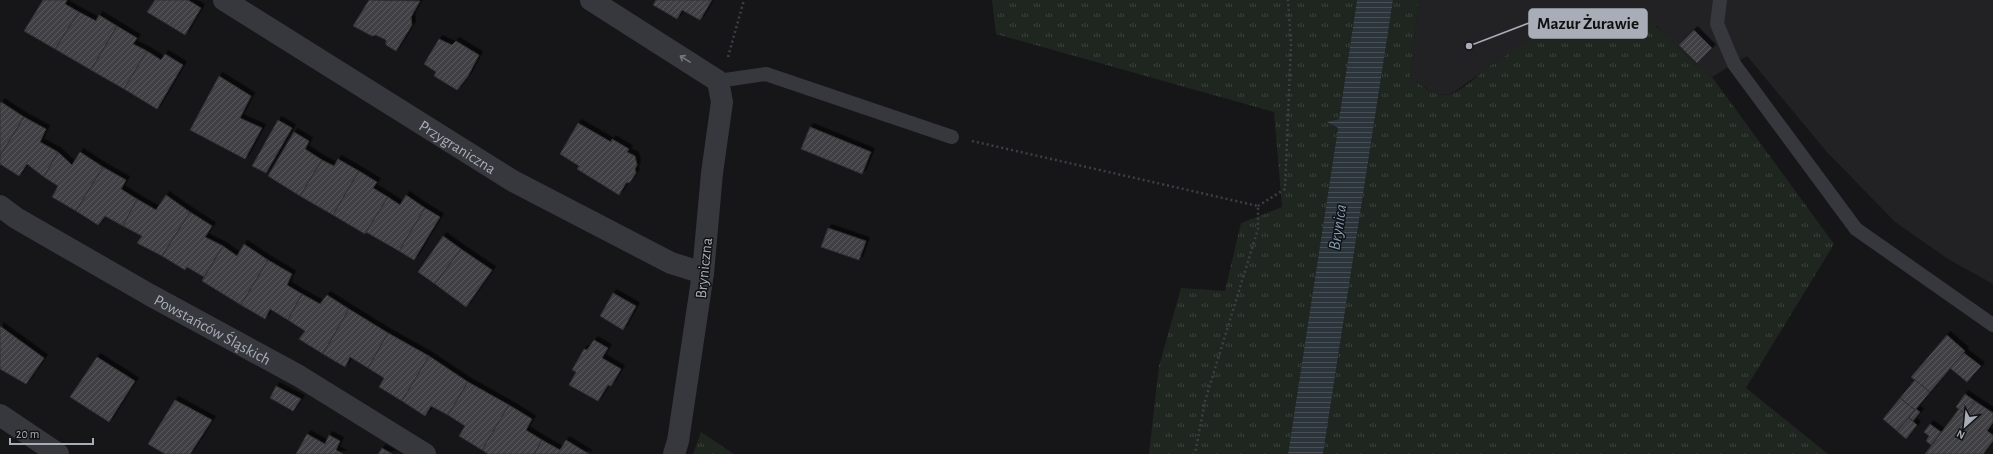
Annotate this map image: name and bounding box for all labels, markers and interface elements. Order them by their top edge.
callout: Mazur Żurawie [1529,9,1647,38]
text: Mazur Żurawie [1537,14,1639,32]
one-way arrow [680,55,691,63]
street label: Przygraniczna [416,117,498,177]
water label: Brynica [1325,203,1349,251]
street label: Bryniczna [693,237,716,299]
street label: Powstańców Śląskich [151,292,273,368]
north arrow [1945,406,1985,446]
scale bar [10,420,93,446]
text: 20 m [16,428,39,440]
text: N [1955,428,1967,441]

